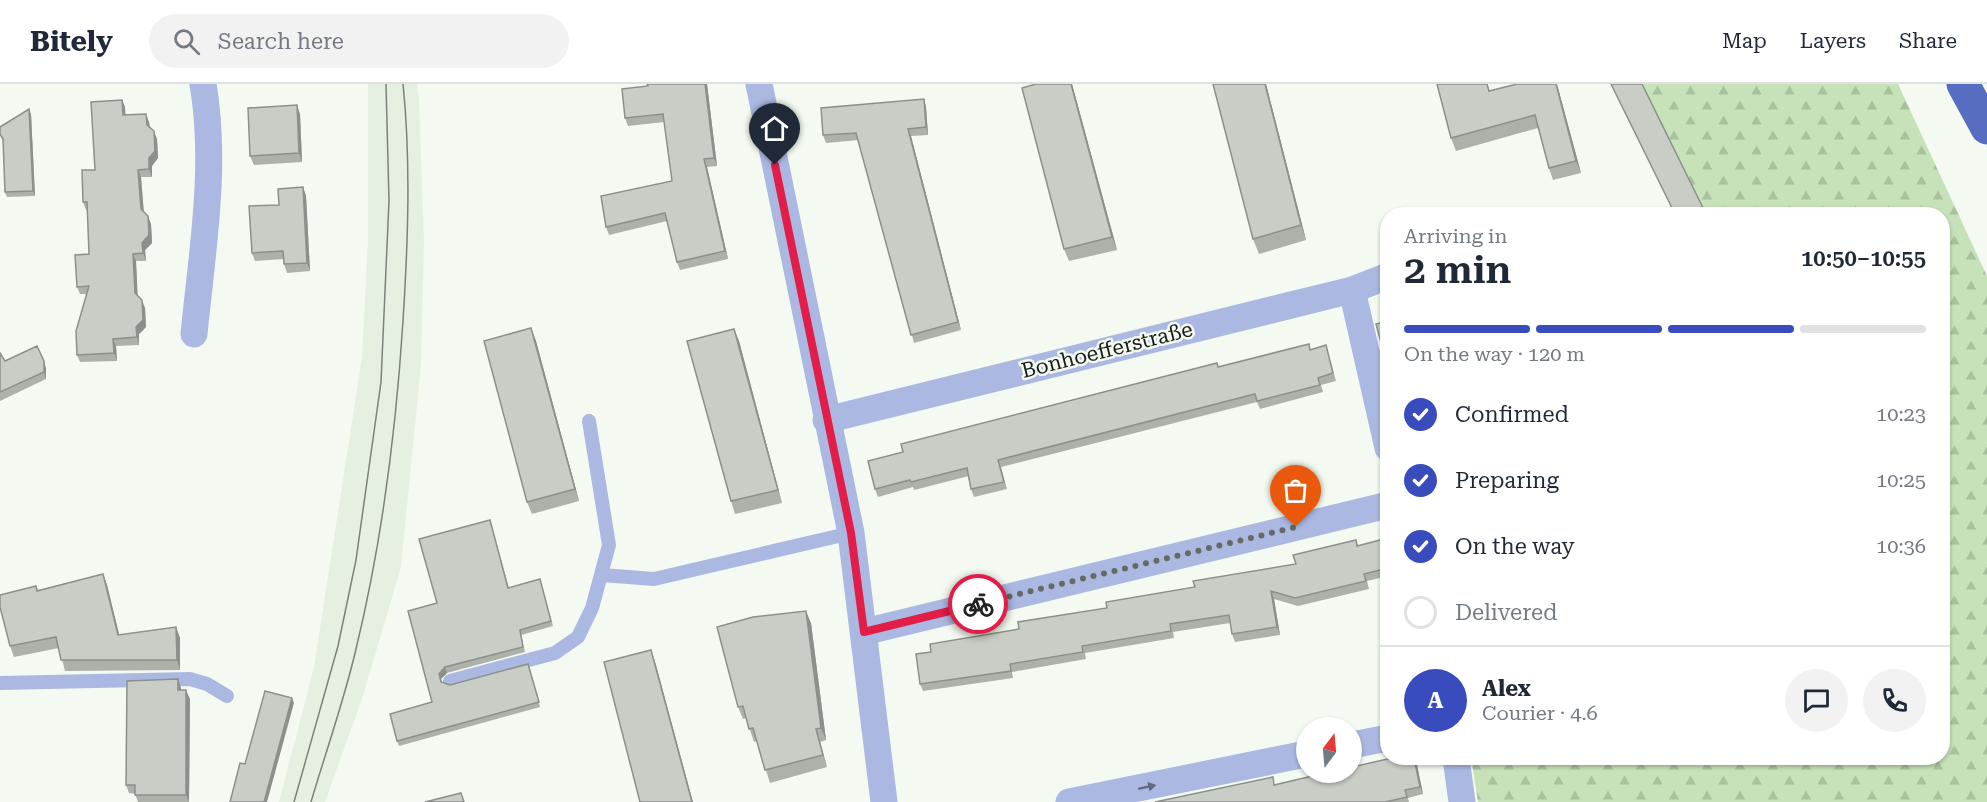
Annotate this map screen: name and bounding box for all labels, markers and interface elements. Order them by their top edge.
search box [149,14,569,68]
text: Bitely [30,25,113,58]
icon: search [170,25,203,58]
text: Search here [218,29,344,54]
text: Map [1722,29,1767,53]
text: Layers [1800,29,1866,53]
text: Share [1899,29,1957,53]
pin [749,103,800,165]
icon: home [758,112,791,145]
text: Arriving in [1404,224,1507,248]
text: 10:50–10:55 [1801,246,1926,271]
text: 2 min [1404,247,1511,293]
street label: Bonhoefferstraße [1019,317,1195,383]
text: On the way · 120 m [1404,342,1585,366]
icon: check [1404,398,1437,431]
text: Confirmed [1455,402,1569,427]
text: 10:23 [1876,402,1926,426]
icon: check [1404,464,1437,497]
pin [1270,465,1321,527]
text: Preparing [1455,468,1559,493]
text: 10:25 [1876,468,1926,492]
icon: bag [1279,474,1312,507]
icon: check [1404,530,1437,563]
text: On the way [1455,534,1575,559]
text: 10:36 [1876,534,1926,558]
courier [948,574,1008,634]
icon: bike [962,588,995,621]
text: Delivered [1455,600,1557,625]
button: chat [1785,669,1848,732]
button: phone [1863,669,1926,732]
text: Alex [1482,676,1531,701]
text: A [1428,688,1443,713]
text: Courier · 4.6 [1482,701,1598,725]
north arrow [1296,717,1362,783]
map controls [1296,717,1362,783]
one-way arrow [1138,782,1157,792]

